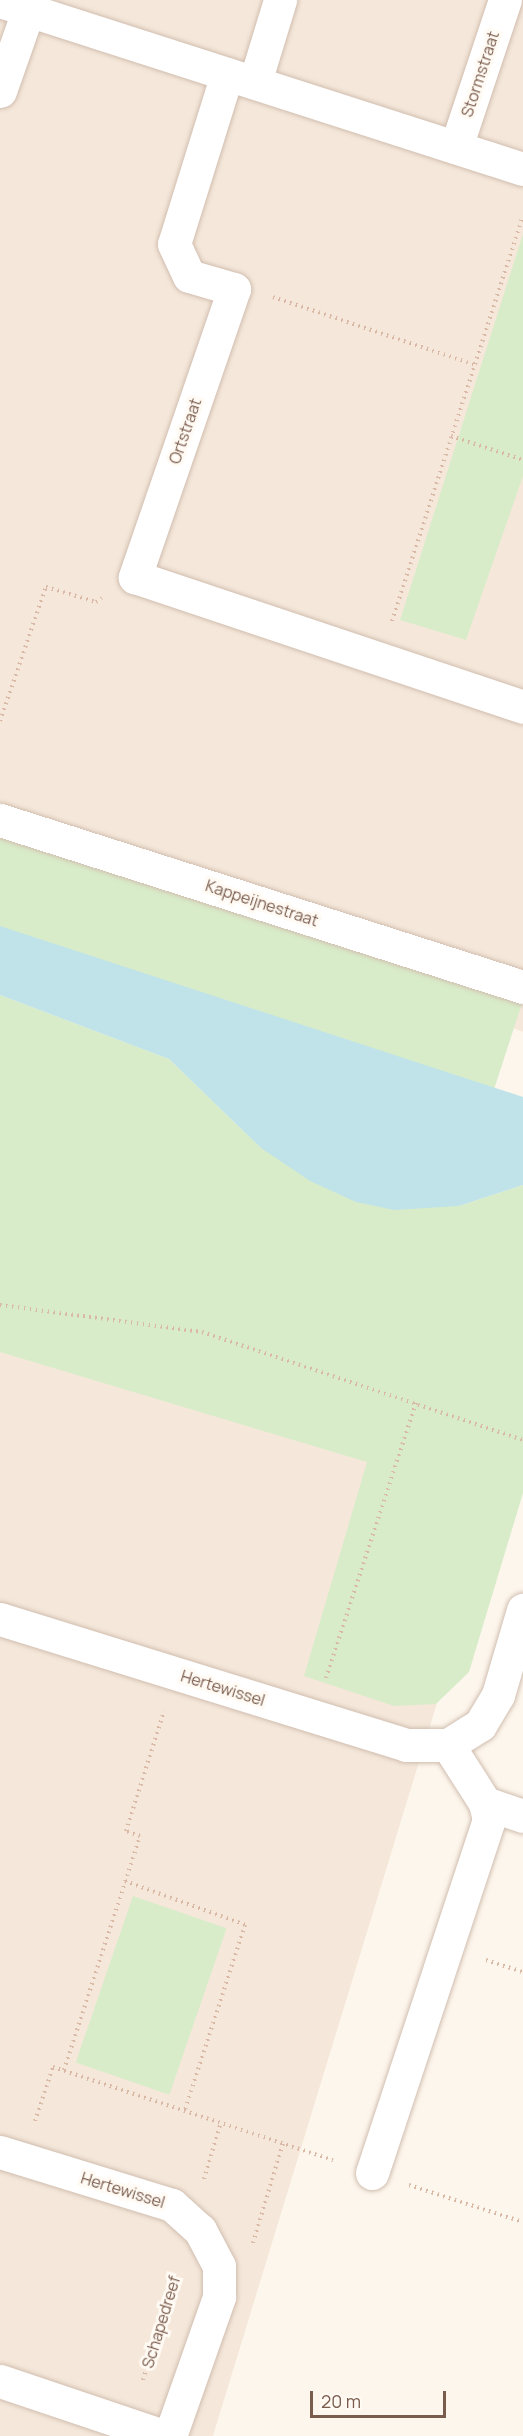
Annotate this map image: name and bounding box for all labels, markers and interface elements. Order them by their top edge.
street label: Stormstraat [457,29,503,119]
street label: Ortstraat [165,396,205,466]
street label: Kappeijnestraat [203,876,321,930]
street label: Hertewissel [179,1666,267,1710]
street label: Hertewissel [79,2168,167,2212]
street label: Schapedreef [138,2274,184,2370]
scale bar [313,2379,450,2417]
text: 20 m [321,2389,361,2413]

